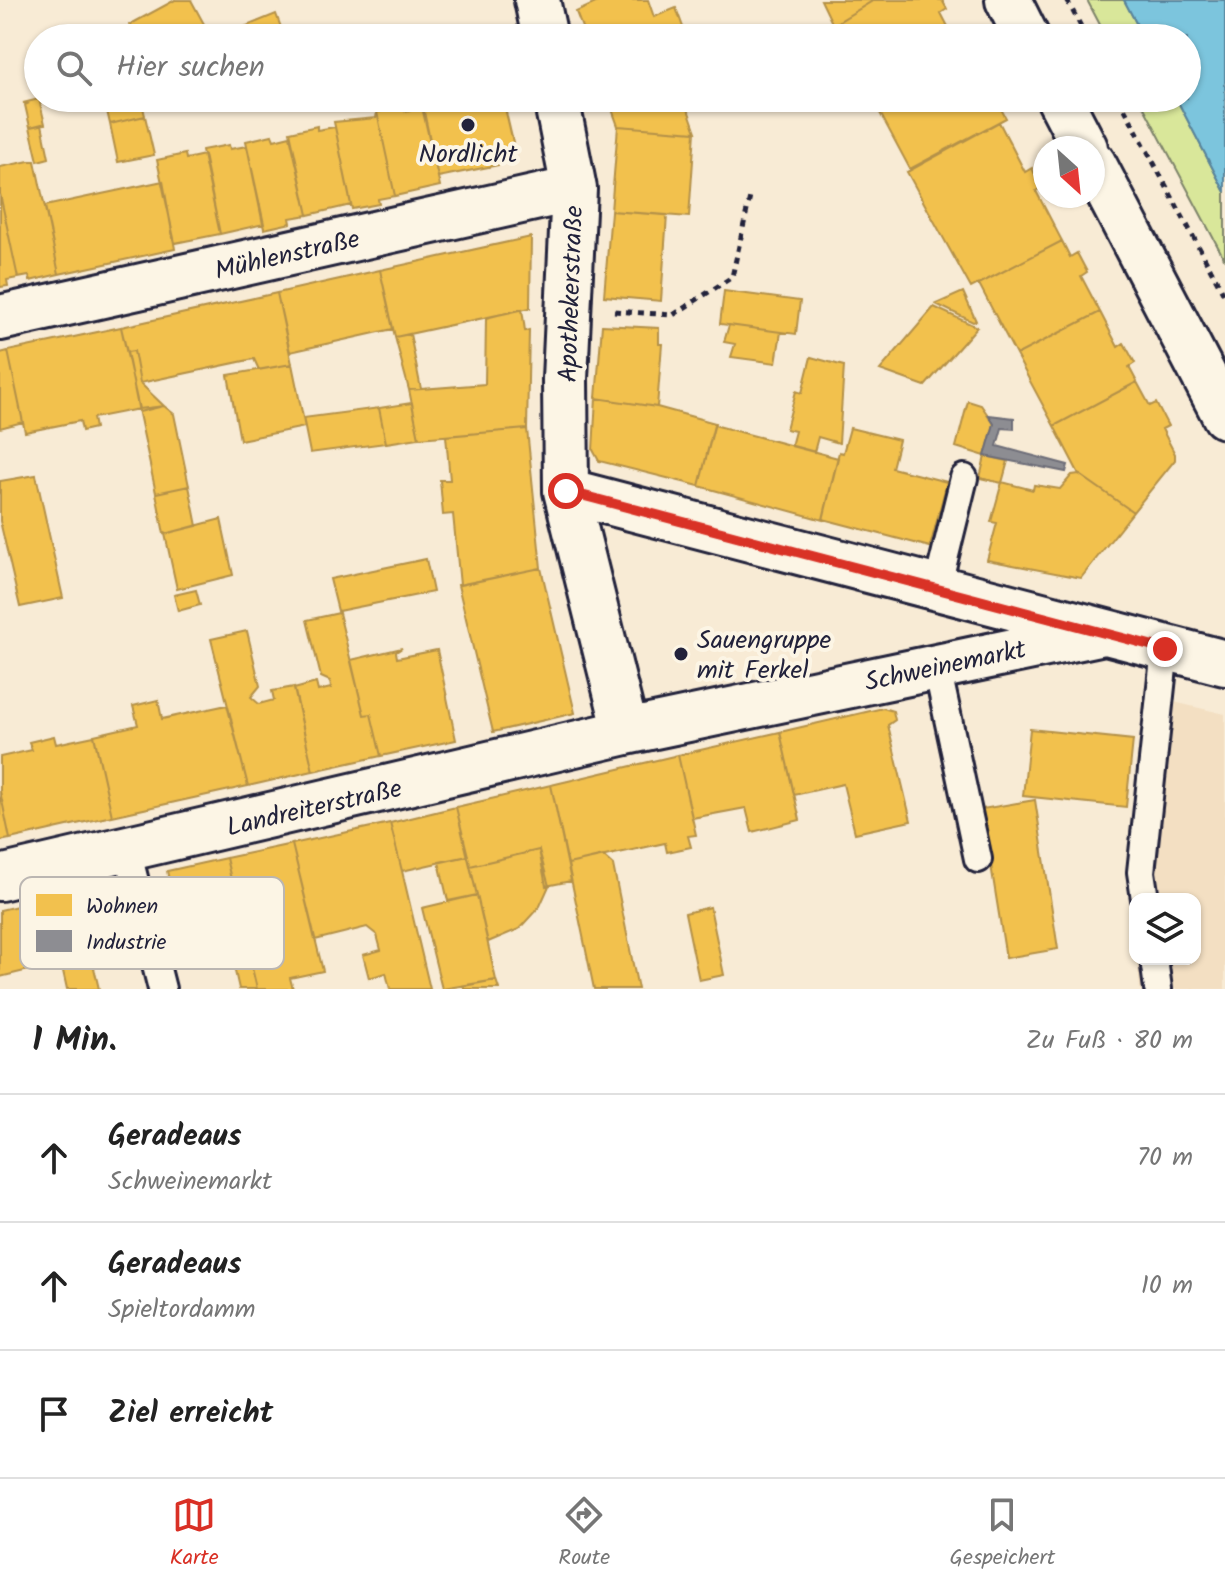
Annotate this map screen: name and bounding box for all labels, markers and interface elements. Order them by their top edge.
search box [24,24,1201,112]
text: Hier suchen [116,44,265,92]
icon: search [52,46,96,90]
marker: Nordlicht [459,116,477,134]
place label: Nordlicht [418,134,518,176]
north arrow [1033,136,1105,208]
street label: Apothekerstraße [548,205,596,383]
street label: Mühlenstraße [211,219,364,293]
route start [548,473,584,509]
place label: Sauengruppe mit Ferkel [697,620,831,692]
street label: Schweinemarkt [861,629,1031,705]
route end [1147,631,1183,667]
marker: Sauengruppe mit Ferkel [672,645,690,663]
street label: Landreiterstraße [223,768,407,850]
legend [20,877,284,969]
text: Wohnen [86,890,158,925]
map controls [1129,893,1201,965]
button: layers [1129,893,1201,965]
text: Industrie [86,926,167,961]
text: 1 Min. [32,1014,117,1068]
text: Zu Fuß · 80 m [1026,1020,1193,1062]
text: Geradeaus [108,1113,241,1161]
icon: ahead [32,1136,76,1180]
text: 70 m [1137,1137,1193,1179]
text: Schweinemarkt [108,1161,272,1203]
text: Geradeaus [108,1241,241,1289]
icon: ahead [32,1264,76,1308]
text: 10 m [1141,1265,1193,1307]
text: Spieltordamm [108,1289,256,1331]
text: Ziel erreicht [108,1390,273,1438]
icon: arrive [32,1392,76,1436]
tab: Karte [170,1493,219,1576]
tab: Route [558,1493,610,1576]
tab: Gespeichert [950,1493,1055,1576]

